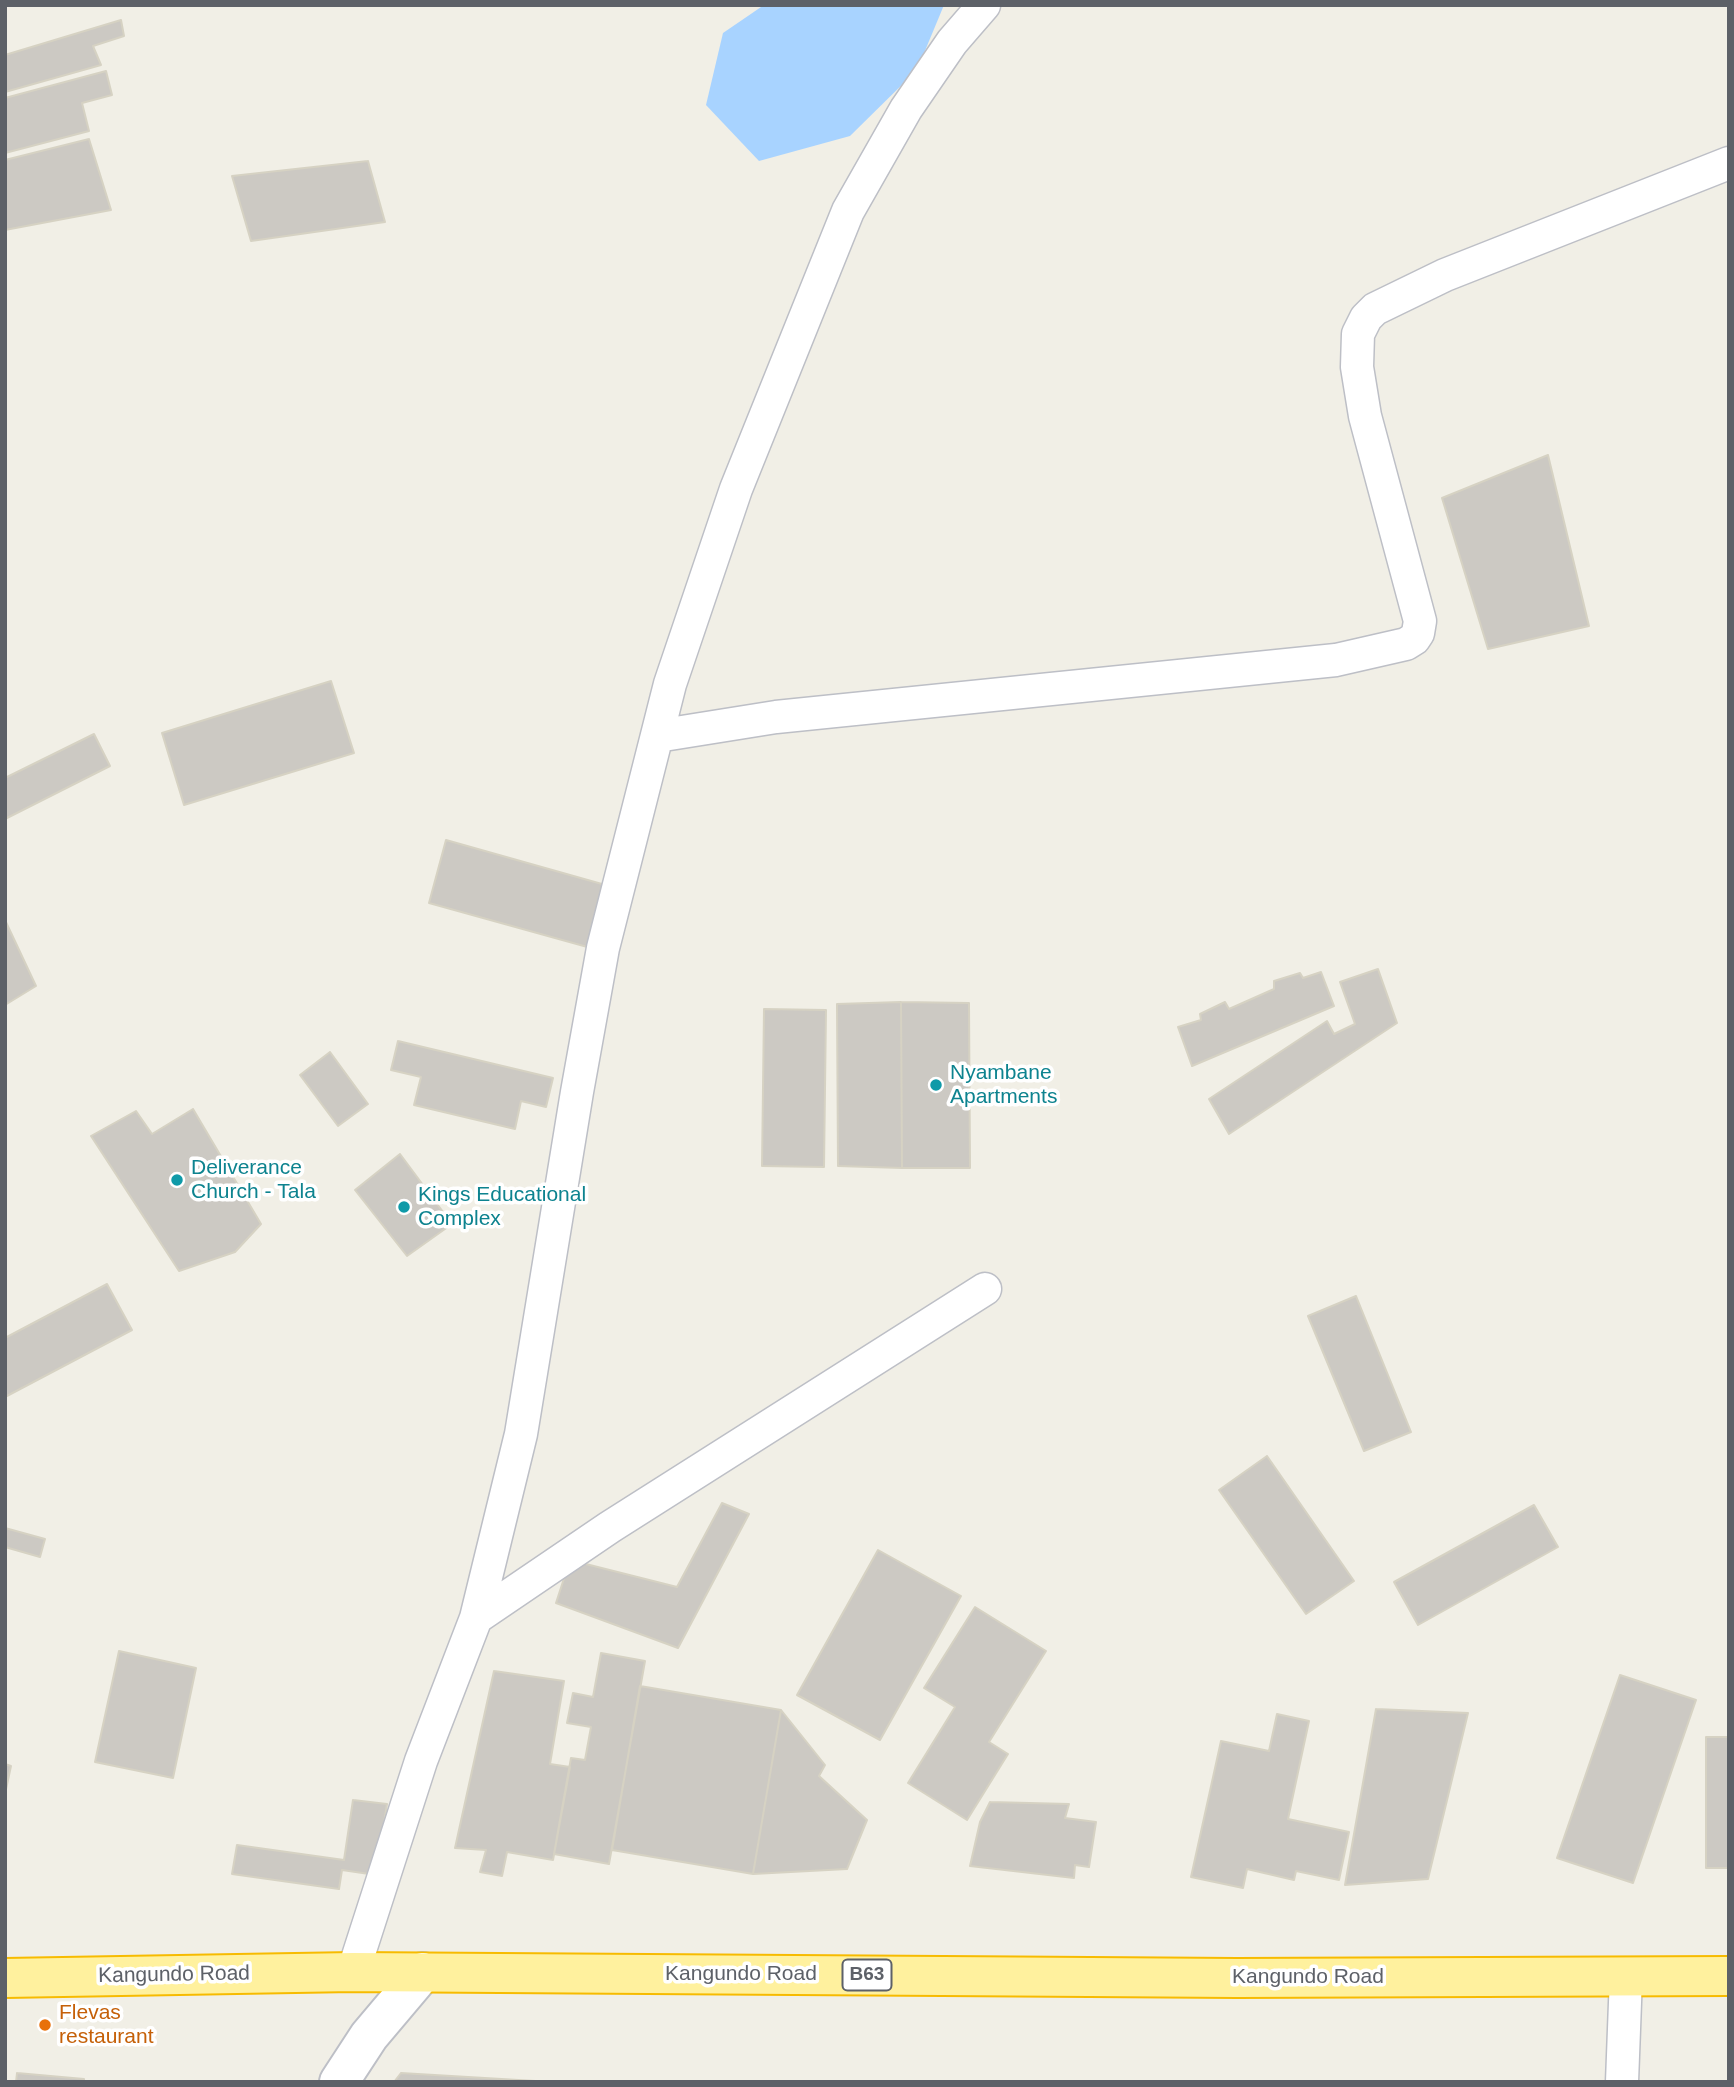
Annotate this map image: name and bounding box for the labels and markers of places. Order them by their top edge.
place label: Nyambane Apartments [950,1060,1057,1110]
marker: Nyambane Apartments [928,1077,944,1093]
place label: Deliverance Church - Tala [191,1155,316,1205]
marker: Deliverance Church - Tala [169,1172,185,1188]
place label: Kings Educational Complex [418,1182,586,1232]
marker: Kings Educational Complex [396,1199,412,1215]
place label: Flevas restaurant [59,2000,154,2050]
marker: Flevas restaurant [37,2017,53,2033]

